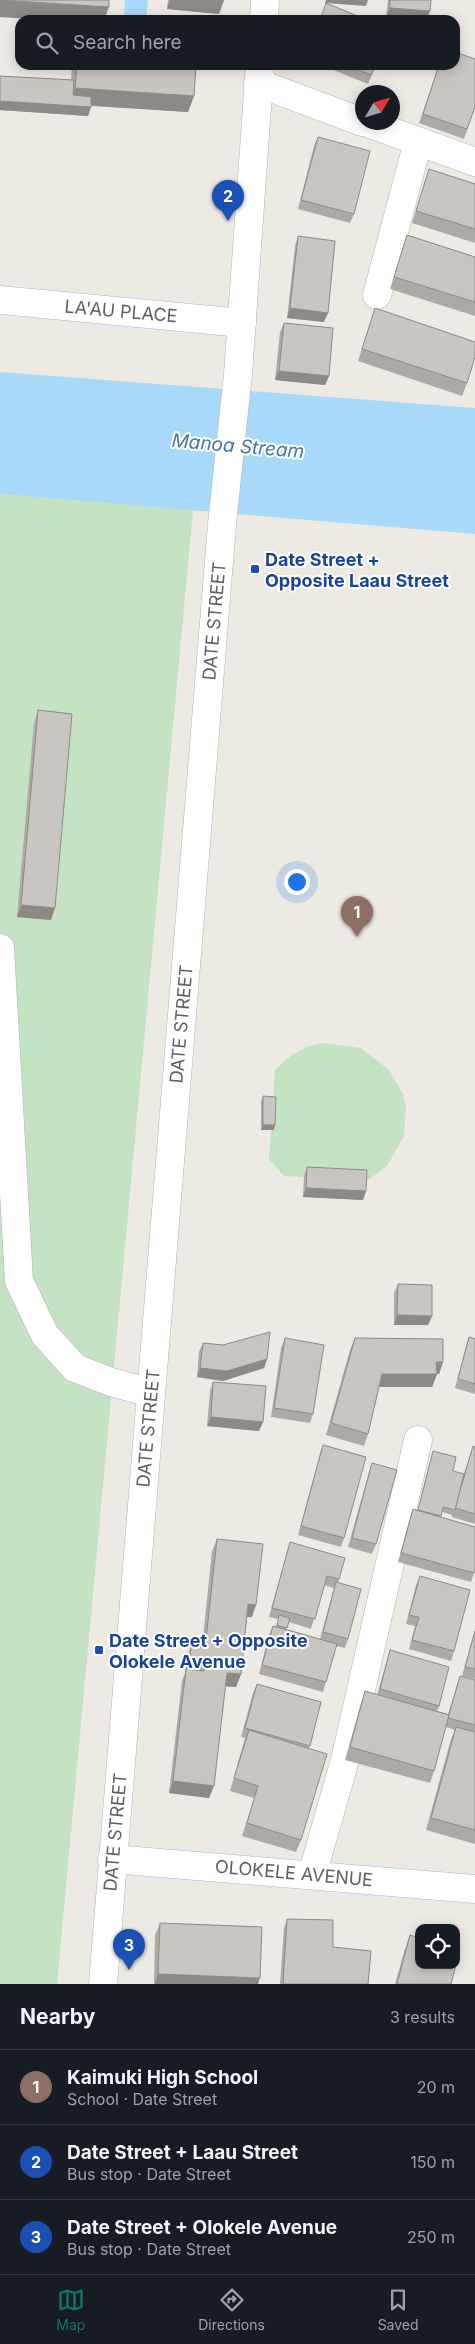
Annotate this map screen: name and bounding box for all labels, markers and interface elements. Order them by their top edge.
search box [15,15,460,70]
icon: search [33,29,61,57]
text: Search here [73,31,182,54]
north arrow [355,85,400,130]
pin: 2 [212,180,244,221]
street label: LA'AU PLACE [64,296,178,326]
water label: Manoa Stream [171,429,305,463]
place label: Date Street + Opposite Laau Street [265,549,449,591]
street label: DATE STREET [198,561,230,681]
marker: Date Street + Opposite Laau Street [249,563,261,575]
your location [284,869,310,895]
pin: 1 [341,896,373,937]
street label: DATE STREET [165,964,197,1084]
street label: DATE STREET [132,1368,164,1488]
place label: Date Street + Opposite Olokele Avenue [109,1630,308,1672]
marker: Date Street + Opposite Olokele Avenue [93,1644,105,1656]
street label: DATE STREET [99,1772,131,1892]
street label: OLOKELE AVENUE [214,1856,374,1890]
map controls [415,1924,460,1969]
button: locate [415,1924,460,1969]
pin: 3 [113,1929,145,1970]
text: Nearby [20,2004,95,2029]
text: 3 results [390,2007,455,2027]
text: Kaimuki High School [67,2066,258,2089]
text: 1 [33,2077,39,2097]
text: 20 m [417,2077,455,2097]
text: School · Date Street [67,2089,217,2109]
text: Date Street + Laau Street [67,2141,298,2164]
text: 2 [31,2152,41,2172]
text: 150 m [410,2152,455,2172]
text: Bus stop · Date Street [67,2164,231,2184]
text: Date Street + Olokele Avenue [67,2216,337,2239]
text: 3 [31,2227,41,2247]
text: 250 m [407,2227,455,2247]
text: Bus stop · Date Street [67,2239,231,2259]
tab: Map [56,2286,85,2333]
tab: Directions [198,2286,265,2333]
tab: Saved [378,2286,419,2333]

